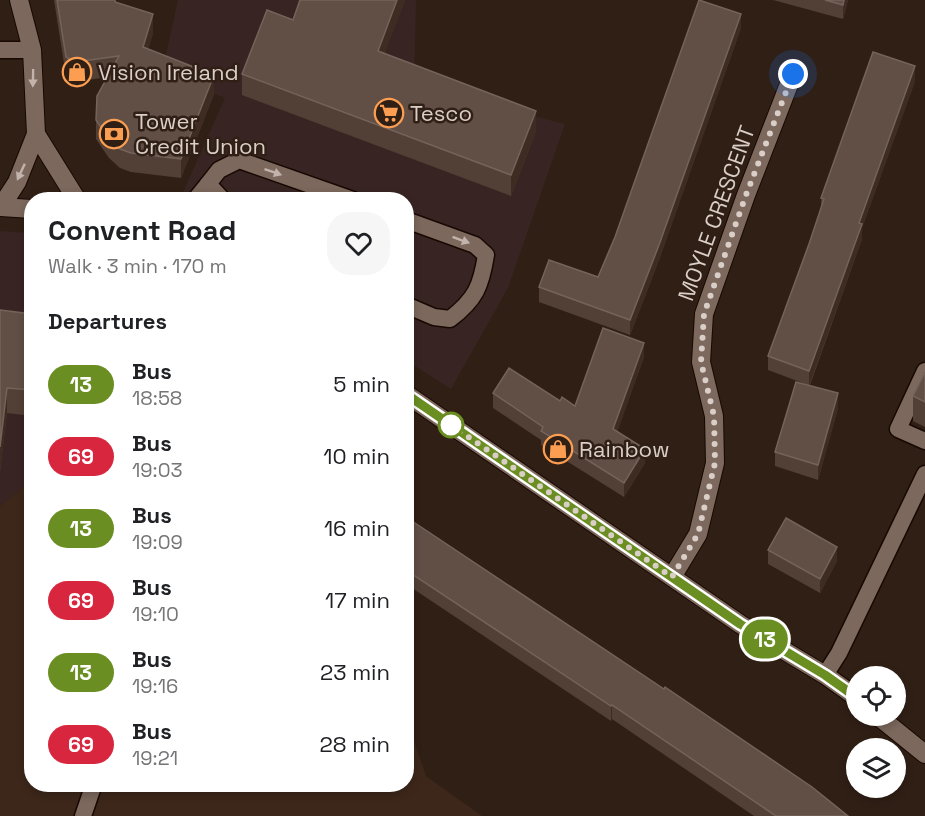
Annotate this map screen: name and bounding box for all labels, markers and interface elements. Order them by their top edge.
shop icon: Vision Ireland [61,56,93,88]
place label: Vision Ireland [98,58,239,86]
your location [778,59,808,89]
one-way arrow [28,68,38,87]
supermarket icon: Tesco [373,97,405,129]
place label: Tesco [410,99,472,127]
place label: Tower Credit Union [135,107,266,160]
bank icon: Tower Credit Union [98,118,130,150]
street label: MOYLE CRESCENT [671,121,761,305]
one-way arrow [17,163,26,180]
one-way arrow [264,167,282,177]
text: Convent Road [48,212,236,248]
button: heart [327,212,390,275]
one-way arrow [452,236,470,245]
text: Walk · 3 min · 170 m [48,253,227,279]
text: Departures [48,307,167,335]
text: Bus [132,357,172,385]
text: 5 min [333,370,390,398]
text: 13 [70,371,92,398]
text: 18:58 [132,385,182,411]
unlabelled marker [438,412,464,438]
text: Bus [132,429,172,457]
shop icon: Rainbow [542,433,574,465]
place label: Rainbow [579,435,670,463]
text: 10 min [323,442,390,470]
text: 69 [68,443,94,470]
text: 19:03 [132,457,183,483]
text: Bus [132,501,172,529]
text: 16 min [324,514,390,542]
text: 13 [70,515,92,542]
text: 19:09 [132,529,183,555]
text: Bus [132,573,172,601]
text: 17 min [325,586,390,614]
text: 69 [68,587,94,614]
text: 19:10 [132,601,179,627]
line badge: 13 [738,620,792,658]
text: 13 [754,626,776,653]
text: Bus [132,645,172,673]
text: 23 min [320,658,390,686]
text: 13 [70,659,92,686]
map controls [846,666,906,798]
button: locate [846,666,906,726]
text: 19:16 [132,673,178,699]
text: Bus [132,717,172,745]
text: 28 min [320,730,390,758]
text: 69 [68,731,94,758]
button: layers [846,738,906,798]
text: 19:21 [132,745,178,771]

